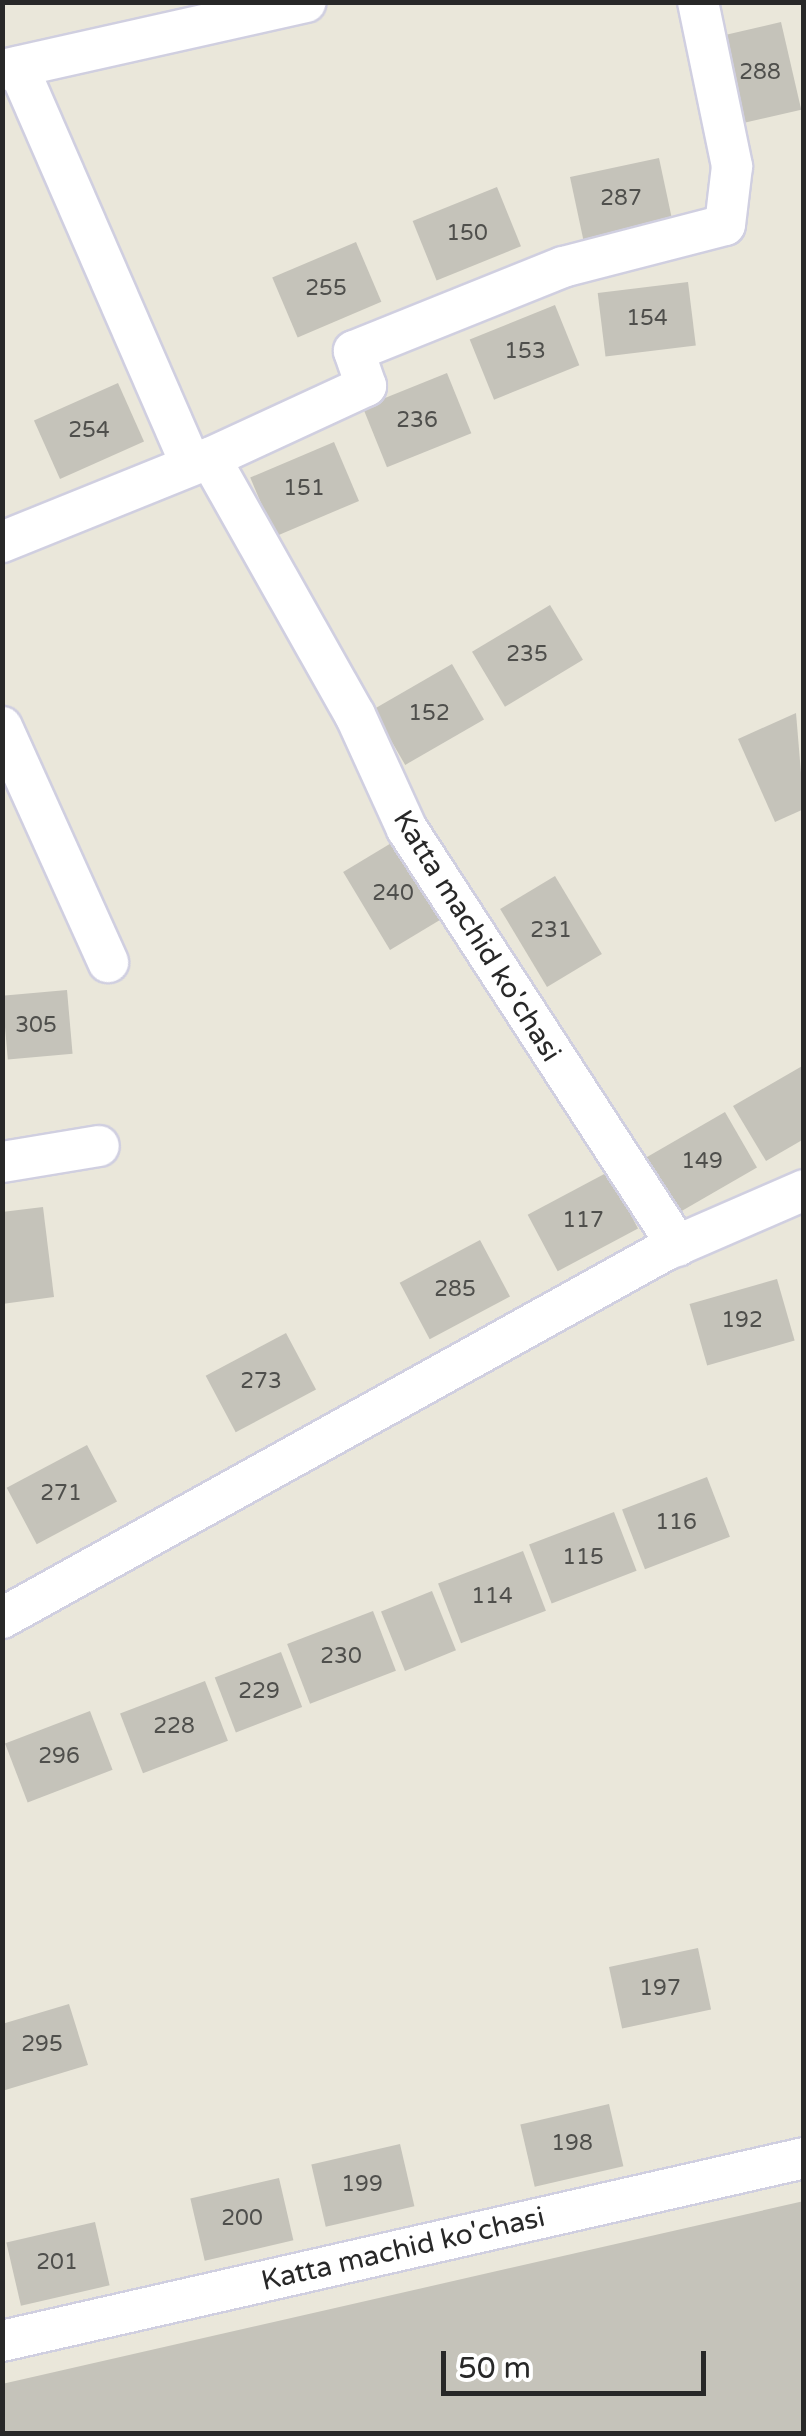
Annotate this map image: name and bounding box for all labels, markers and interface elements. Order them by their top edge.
house number: 288 [739,60,781,86]
house number: 287 [600,186,642,212]
house number: 150 [446,221,488,247]
house number: 255 [305,276,347,302]
house number: 154 [626,306,668,332]
house number: 153 [504,339,546,365]
house number: 236 [396,408,438,434]
house number: 254 [68,418,110,444]
house number: 151 [283,476,325,502]
house number: 235 [506,642,548,668]
house number: 152 [408,701,450,727]
street label: Katta machid ko'chasi [386,804,568,1068]
house number: 240 [372,881,414,907]
house number: 231 [530,918,572,944]
house number: 305 [15,1013,57,1039]
house number: 149 [681,1149,723,1175]
house number: 117 [562,1208,604,1234]
house number: 285 [434,1277,476,1303]
house number: 192 [721,1308,763,1334]
house number: 273 [240,1369,282,1395]
house number: 271 [40,1481,82,1507]
house number: 116 [655,1510,697,1536]
house number: 115 [562,1545,604,1571]
house number: 114 [471,1584,513,1610]
house number: 230 [320,1644,362,1670]
house number: 229 [238,1679,280,1705]
house number: 228 [153,1714,195,1740]
house number: 296 [38,1744,80,1770]
house number: 197 [639,1976,681,2002]
house number: 295 [21,2032,63,2058]
house number: 198 [551,2131,593,2157]
house number: 199 [341,2172,383,2198]
street label: Katta machid ko'chasi [258,2200,548,2298]
house number: 200 [221,2206,263,2232]
house number: 201 [36,2250,78,2276]
scale bar [446,2331,711,2393]
text: 50 m [458,2350,531,2387]

